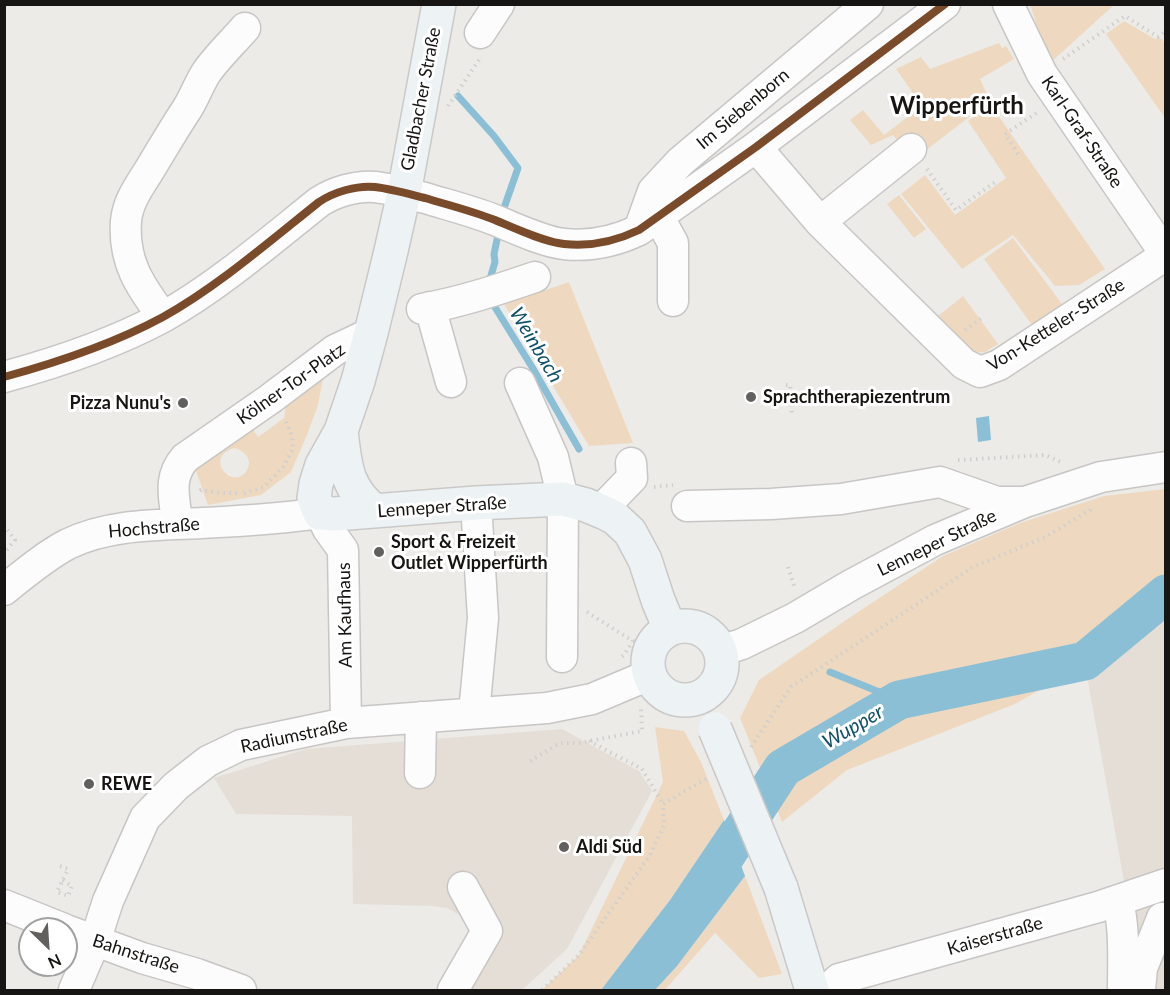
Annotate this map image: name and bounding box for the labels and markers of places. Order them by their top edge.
place label: Sprachtherapiezentrum [763,386,950,408]
marker: Sprachtherapiezentrum [744,390,758,404]
place label: Pizza Nunu's [70,392,171,414]
marker: Pizza Nunu's [176,396,190,410]
place label: Sport & Freizeit Outlet Wipperfürth [391,531,548,574]
marker: Sport & Freizeit Outlet Wipperfürth [372,545,386,559]
place label: REWE [101,773,152,795]
marker: REWE [82,777,96,791]
place label: Aldi Süd [576,836,642,858]
marker: Aldi Süd [557,840,571,854]

